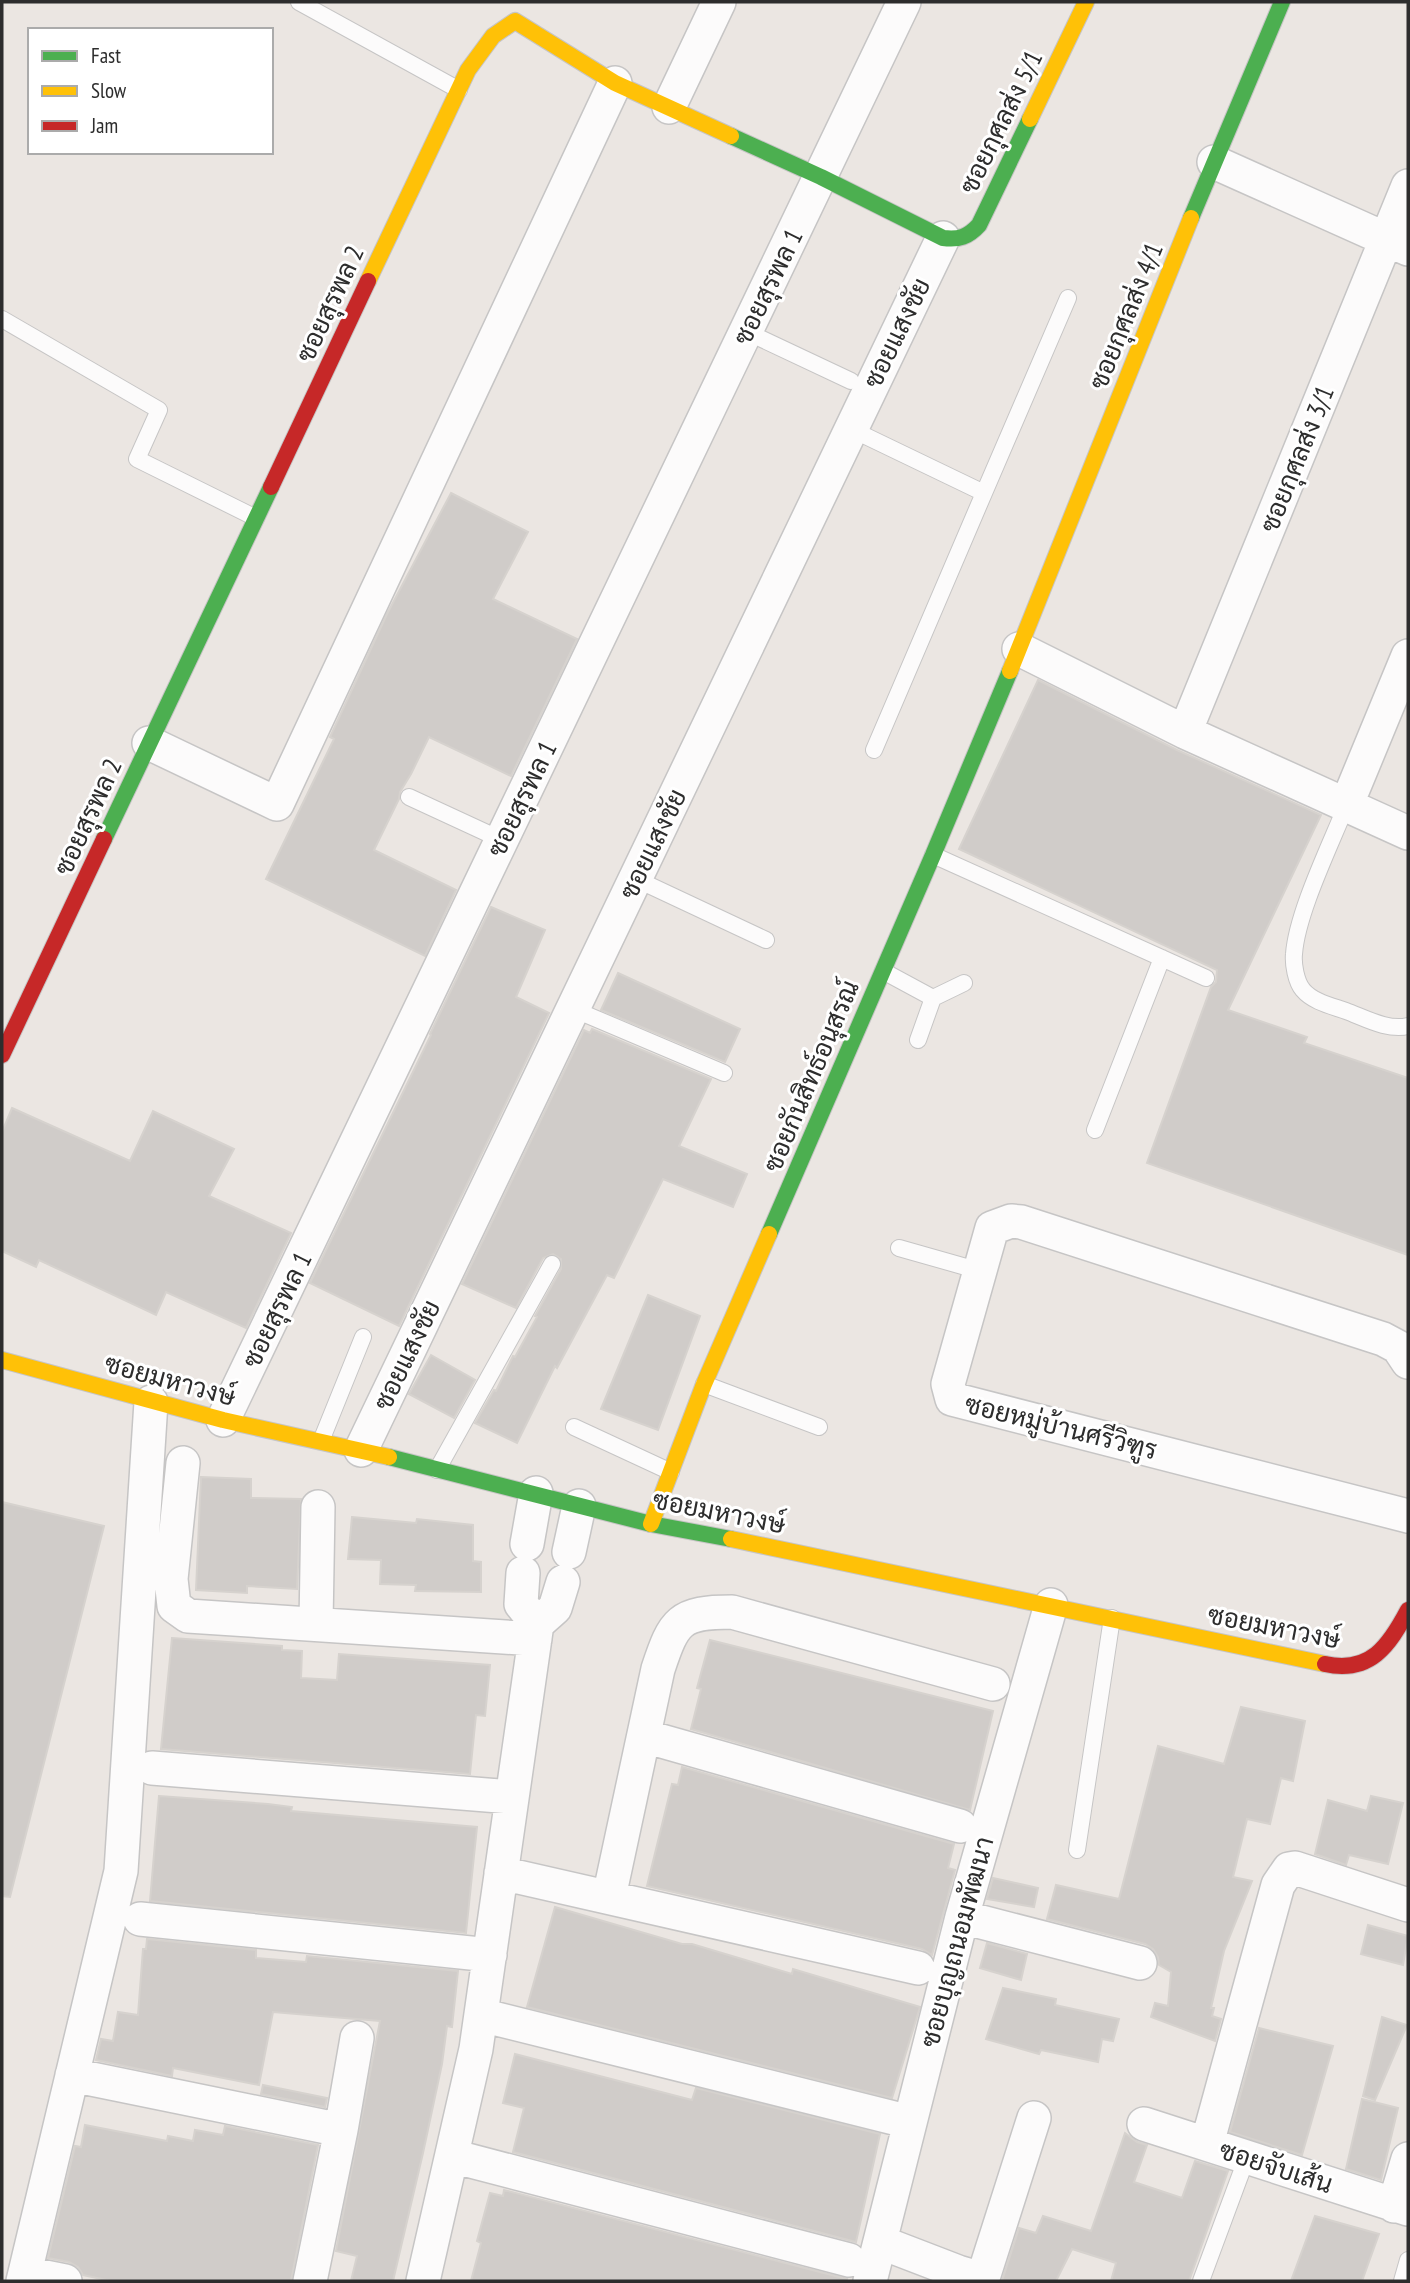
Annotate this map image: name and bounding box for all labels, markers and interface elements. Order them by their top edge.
legend [28,28,273,154]
text: Fast [91,42,121,69]
street label: ซอยกุศลส่ง 5/1 [952,45,1051,200]
text: Slow [91,77,127,104]
text: Jam [90,112,118,139]
street label: ซอยสุรพล 1 [725,223,812,351]
street label: ซอยกุศลส่ง 4/1 [1081,238,1172,395]
street label: ซอยสุรพล 2 [288,240,373,368]
street label: ซอยแสงชัย [856,272,937,393]
street label: ซอยกุศลส่ง 3/1 [1252,381,1343,538]
street label: ซอยสุรพล 1 [479,735,566,863]
street label: ซอยสุรพล 2 [46,753,131,881]
street label: ซอยแสงชัย [612,783,693,904]
street label: ซอยกันสิทธ์อนุสรณ์ [755,975,868,1177]
street label: ซอยสุรพล 1 [234,1246,321,1374]
street label: ซอยแสงชัย [366,1294,447,1415]
street label: ซอยมหาวงษ์ [101,1346,239,1413]
street label: ซอยหมู่บ้านศรีวิฑูร [961,1387,1161,1468]
street label: ซอยมหาวงษ์ [650,1483,788,1541]
street label: ซอยมหาวงษ์ [1205,1598,1343,1656]
street label: ซอยบุญถนอมพัฒนา [913,1833,1002,2051]
street label: ซอยจับเส้น [1215,2133,1337,2200]

